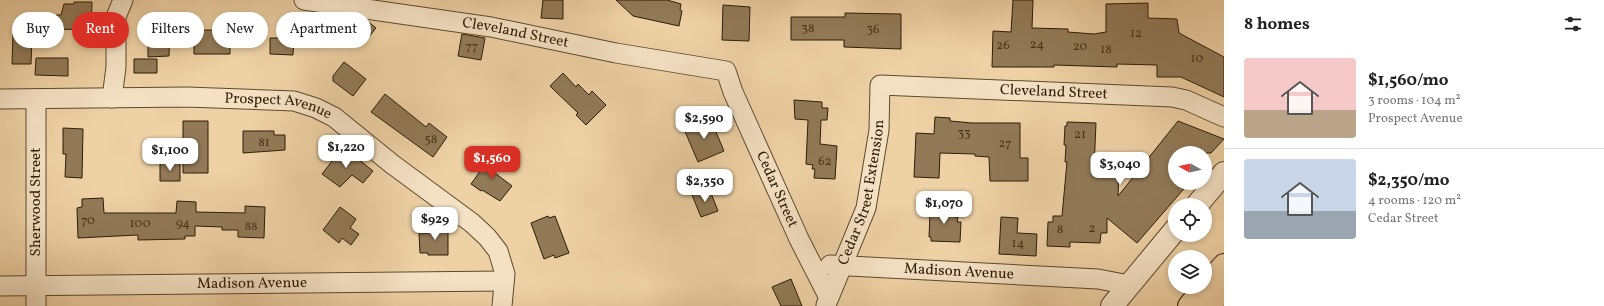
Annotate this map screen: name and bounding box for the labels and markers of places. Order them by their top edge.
pin: $2,590 [671,106,737,140]
pin: $1,220 [313,135,379,169]
pin: $1,100 [137,138,203,172]
pin: $1,560 [459,146,525,180]
pin: $3,040 [1087,152,1153,186]
pin: $2,350 [672,169,738,203]
pin: $1,070 [911,191,977,225]
pin: $929 [411,207,459,241]

